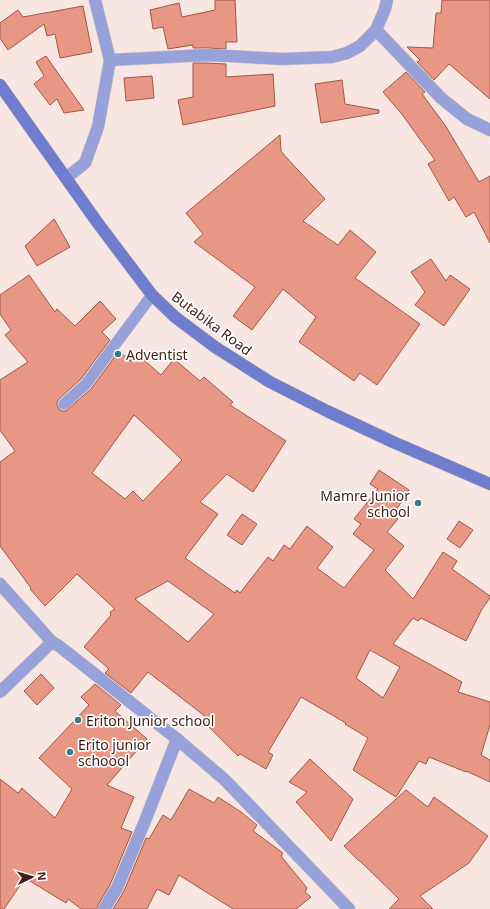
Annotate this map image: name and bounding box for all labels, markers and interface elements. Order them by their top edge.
street label: Butabika Road [168,287,256,359]
place label: Adventist [126,345,188,364]
marker: Adventist [113,349,123,359]
place label: Mamre Junior school [320,486,410,521]
marker: Mamre Junior school [413,498,423,508]
place label: Eriton Junior school [86,711,214,730]
marker: Eriton Junior school [73,715,83,725]
place label: Erito junior schoool [78,735,151,770]
marker: Erito junior schoool [65,747,75,757]
north arrow [12,857,52,897]
text: N [35,871,50,881]

